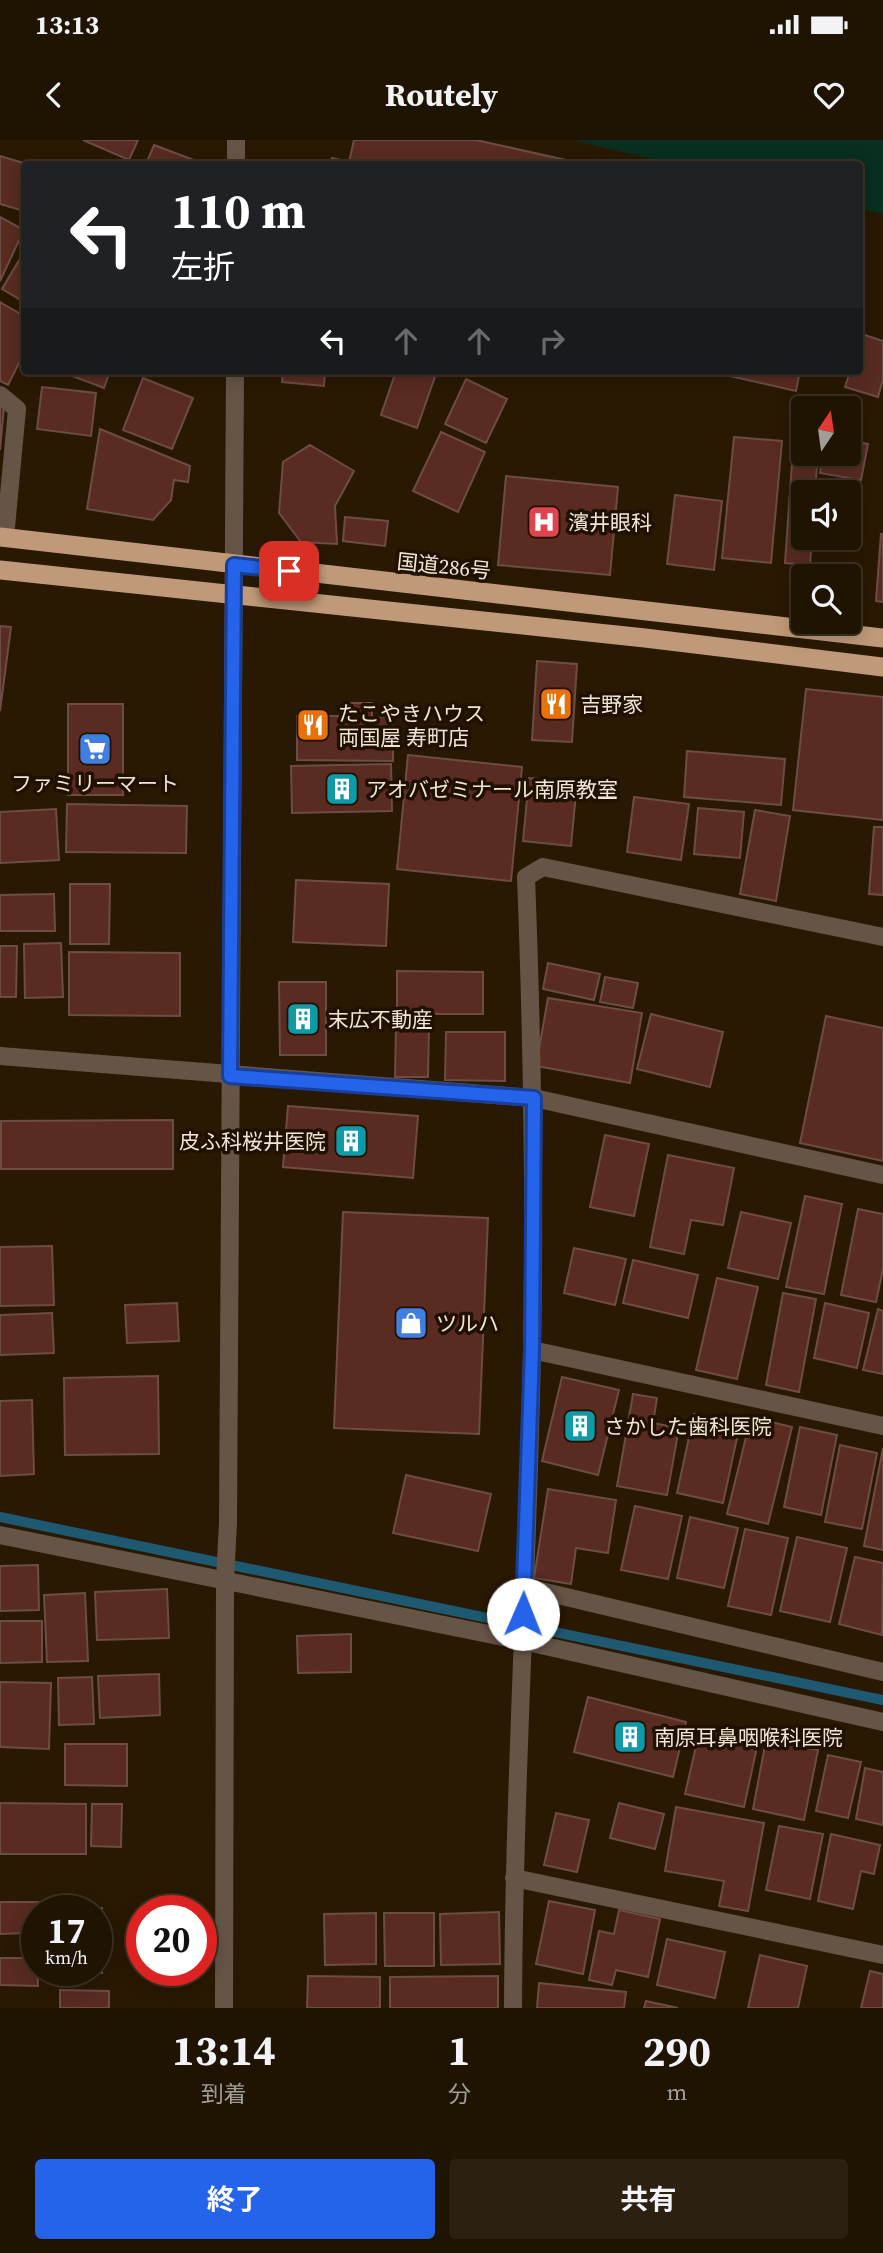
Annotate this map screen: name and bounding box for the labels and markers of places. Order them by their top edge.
hospital icon: 濱井眼科 [525,503,563,541]
place label: 濱井眼科 [568,508,652,537]
pin [259,541,319,601]
restaurant icon: 吉野家 [537,685,575,723]
place label: 吉野家 [580,690,643,719]
place label: たこやきハウス 両国屋 寿町店 [338,699,485,752]
restaurant icon: たこやきハウス 両国屋 寿町店 [294,706,332,744]
supermarket icon: ファミリーマート [76,730,114,768]
place label: ファミリーマート [11,769,179,798]
building icon: アオバゼミナール南原教室 [323,770,361,808]
place label: アオバゼミナール南原教室 [366,775,618,804]
building icon: 末広不動産 [284,1000,322,1038]
place label: 末広不動産 [328,1005,433,1034]
building icon: 皮ふ科桜井医院 [332,1122,370,1160]
place label: 皮ふ科桜井医院 [179,1127,326,1156]
shop icon: ツルハ [392,1304,430,1342]
place label: ツルハ [436,1309,499,1338]
building icon: さかした歯科医院 [561,1407,599,1445]
place label: さかした歯科医院 [604,1412,772,1441]
building icon: 南原耳鼻咽喉科医院 [611,1718,649,1756]
place label: 南原耳鼻咽喉科医院 [654,1723,843,1752]

